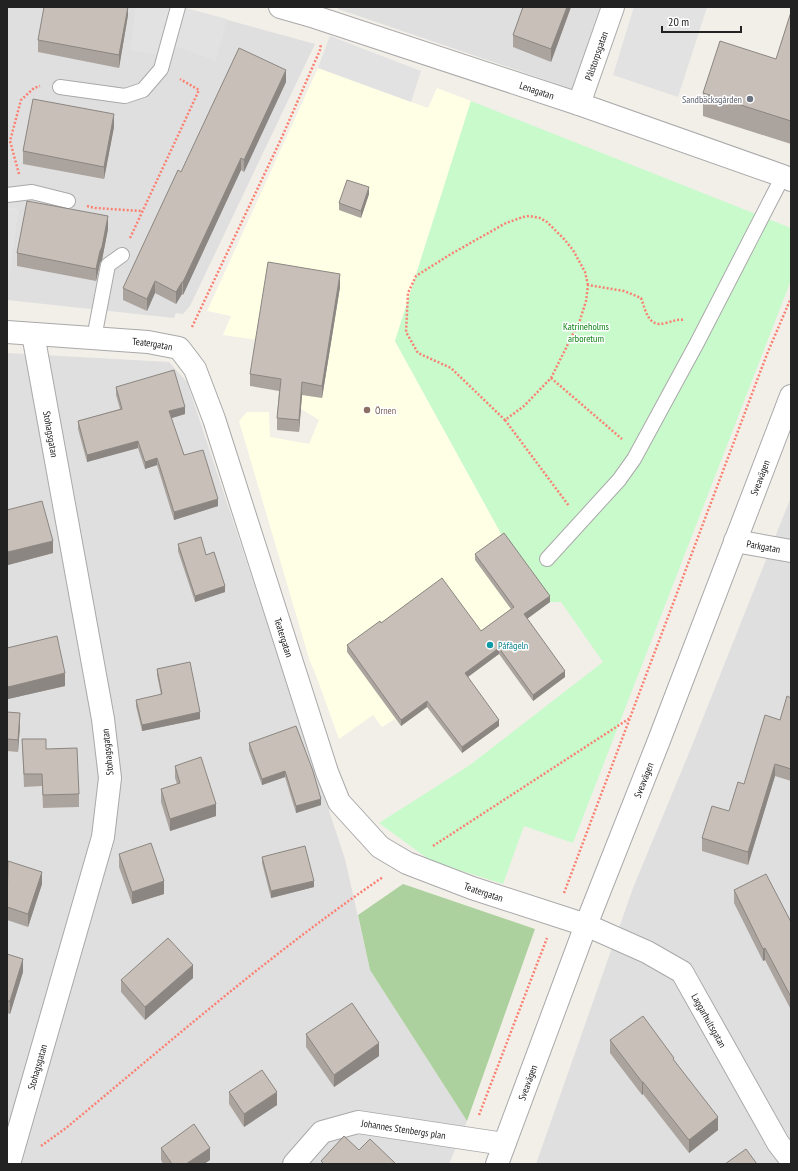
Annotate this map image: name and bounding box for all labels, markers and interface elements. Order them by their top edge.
scale bar [662,8,741,34]
text: 20 m [668,14,689,29]
street label: Pålstorpsgatan [582,30,611,82]
street label: Lenagatan [518,79,556,102]
place label: Sandbäcksgården [682,93,742,106]
marker: Sandbäcksgården [745,94,755,104]
park label: Katrineholms arboretum [563,320,610,345]
street label: Teatergatan [132,335,174,354]
place label: Örnen [375,404,396,417]
marker: Örnen [362,405,372,415]
street label: Stohagsgatan [40,410,61,458]
street label: Sveavägen [747,458,773,497]
street label: Parkgatan [745,537,781,556]
street label: Teatergatan [271,616,296,659]
place label: Påfågeln [498,639,528,652]
marker: Påfågeln [485,640,495,650]
street label: Stohagsgatan [99,728,116,776]
street label: Sveavägen [631,761,657,800]
street label: Teatergatan [462,880,505,905]
street label: Laggarhultsgatan [688,991,729,1050]
street label: Stohagsgatan [25,1043,50,1091]
street label: Sveavägen [515,1063,540,1102]
street label: Johannes Stenbergs plan [359,1116,447,1142]

